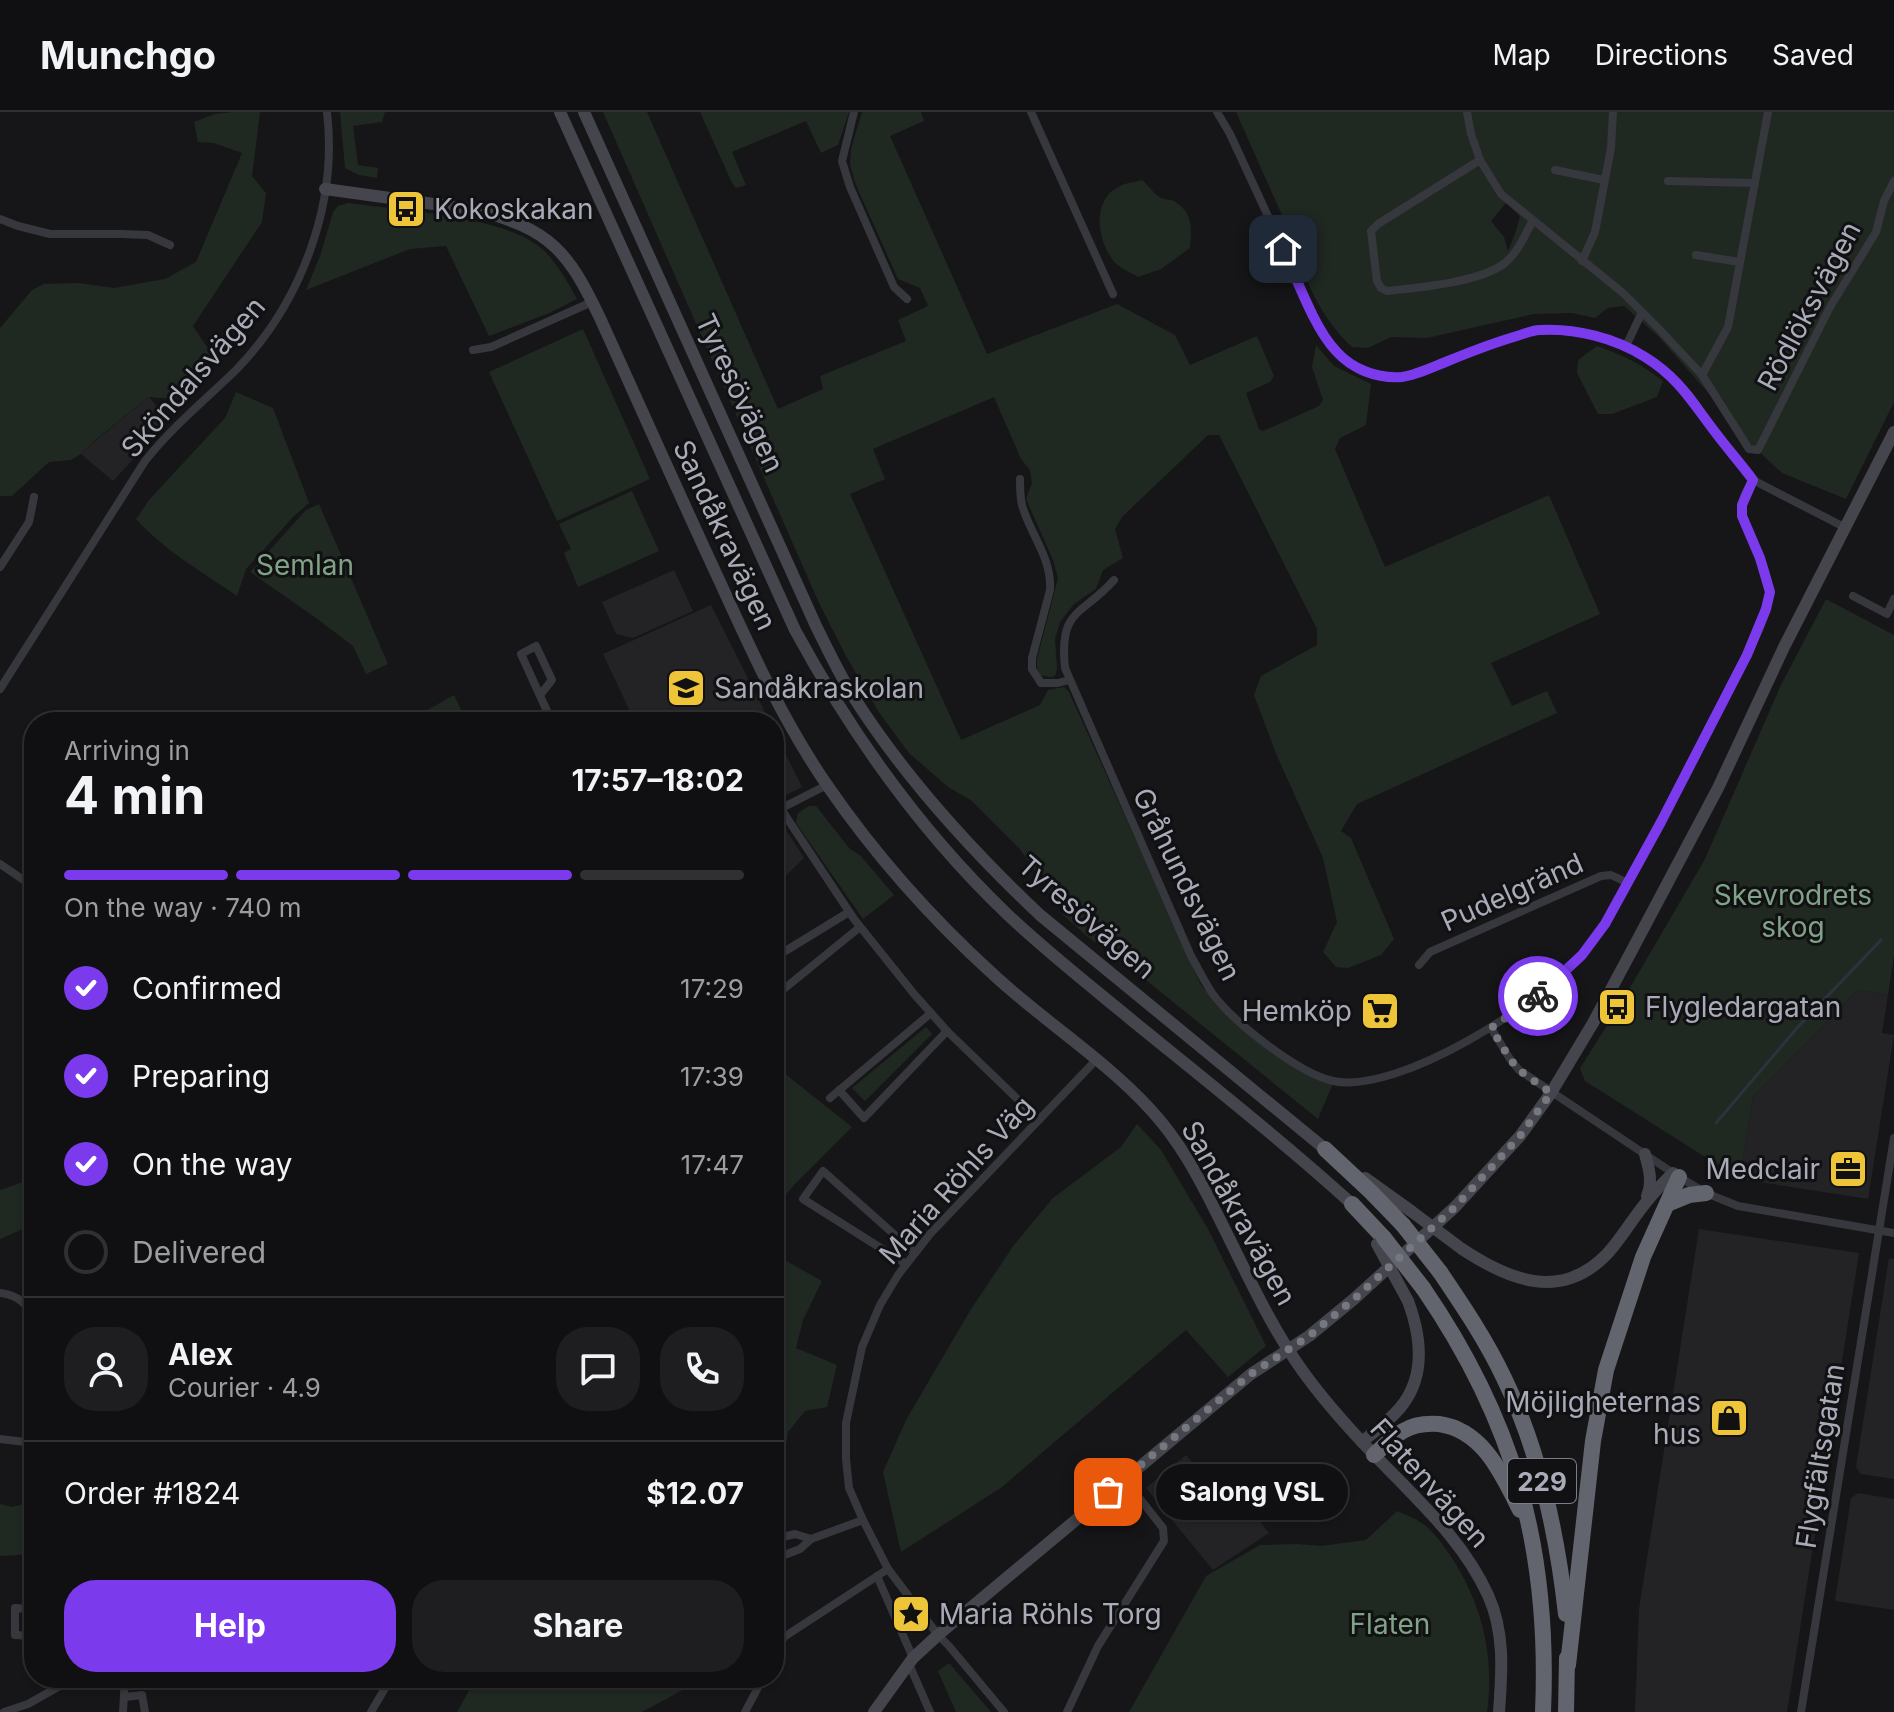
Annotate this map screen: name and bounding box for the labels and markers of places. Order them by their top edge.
bus stop icon: Kokoskakan [385,188,427,230]
place label: Kokoskakan [434,192,594,226]
pin [1249,215,1317,283]
school or university icon: Sandåkraskolan [665,667,707,709]
place label: Sandåkraskolan [714,671,924,705]
bus stop icon: Flygledargatan [1596,986,1638,1028]
supermarket icon: Hemköp [1359,990,1401,1032]
place label: Flygledargatan [1645,990,1841,1024]
place label: Hemköp [1242,994,1352,1028]
office icon: Medclair [1827,1148,1869,1190]
place label: Medclair [1705,1152,1820,1186]
place label: Möjligheternas hus [1505,1385,1701,1451]
shop icon: Möjligheternas hus [1708,1397,1750,1439]
pin [1074,1458,1142,1526]
callout: Salong VSL [1156,1464,1348,1520]
place icon: Maria Röhls Torg [890,1593,932,1635]
place label: Maria Röhls Torg [939,1597,1162,1631]

